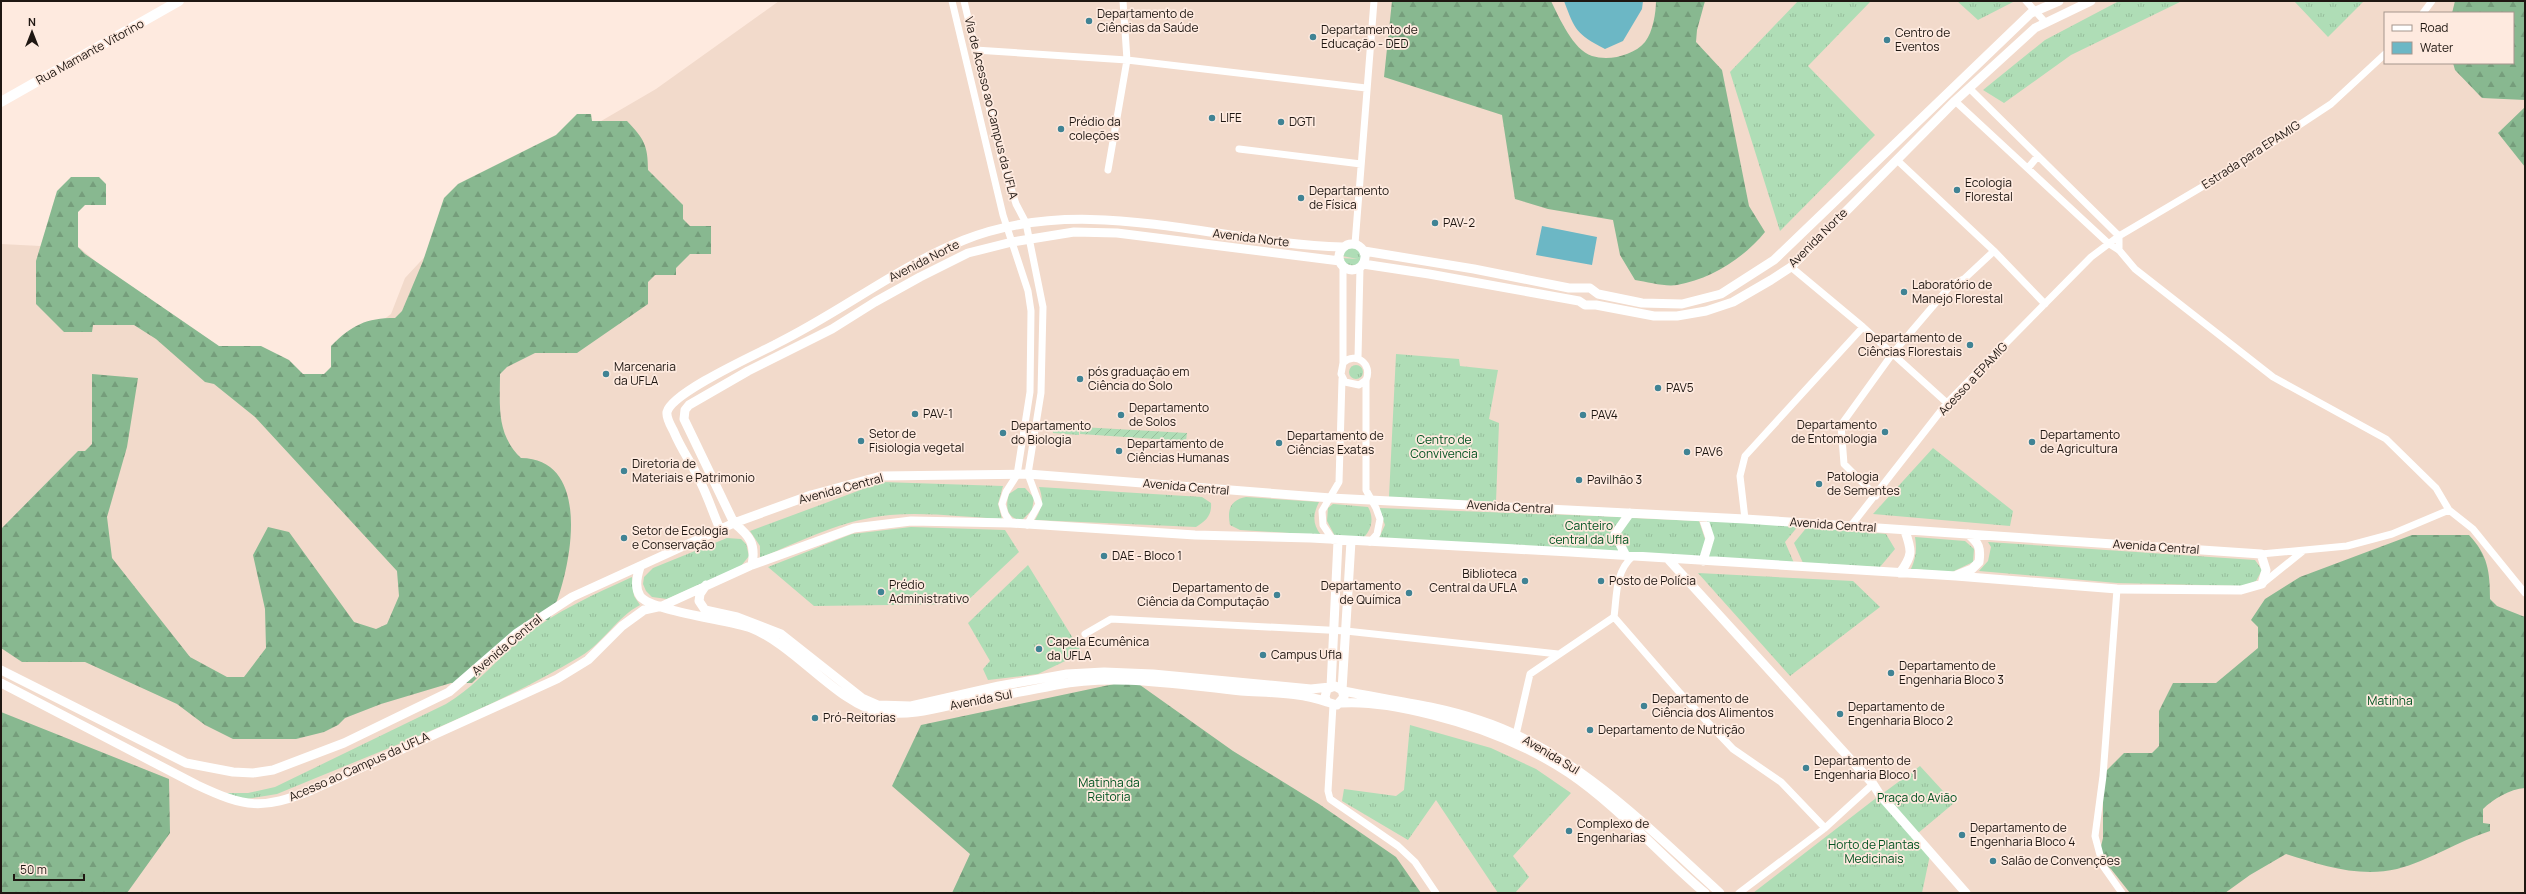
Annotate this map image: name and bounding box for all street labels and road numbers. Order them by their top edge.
street label: Rua Mamante Vitorino [33,15,147,88]
street label: Via de Acesso ao Campus da UFLA [961,15,1023,201]
street label: Estrada para EPAMIG [2198,116,2304,193]
street label: Avenida Norte [1784,204,1851,271]
street label: Avenida Norte [1212,224,1290,251]
street label: Avenida Norte [886,235,962,286]
street label: Acesso a EPAMIG [1934,338,2012,419]
street label: Avenida Central [797,469,885,508]
street label: Avenida Central [1142,474,1230,499]
street label: Avenida Central [1466,496,1554,517]
street label: Avenida Central [1789,513,1877,536]
street label: Avenida Central [2112,535,2200,558]
street label: Avenida Central [468,610,545,679]
street label: Avenida Sul [948,685,1014,714]
street label: Acesso ao Campus da UFLA [286,728,432,805]
street label: Avenida Sul [1520,731,1583,778]

